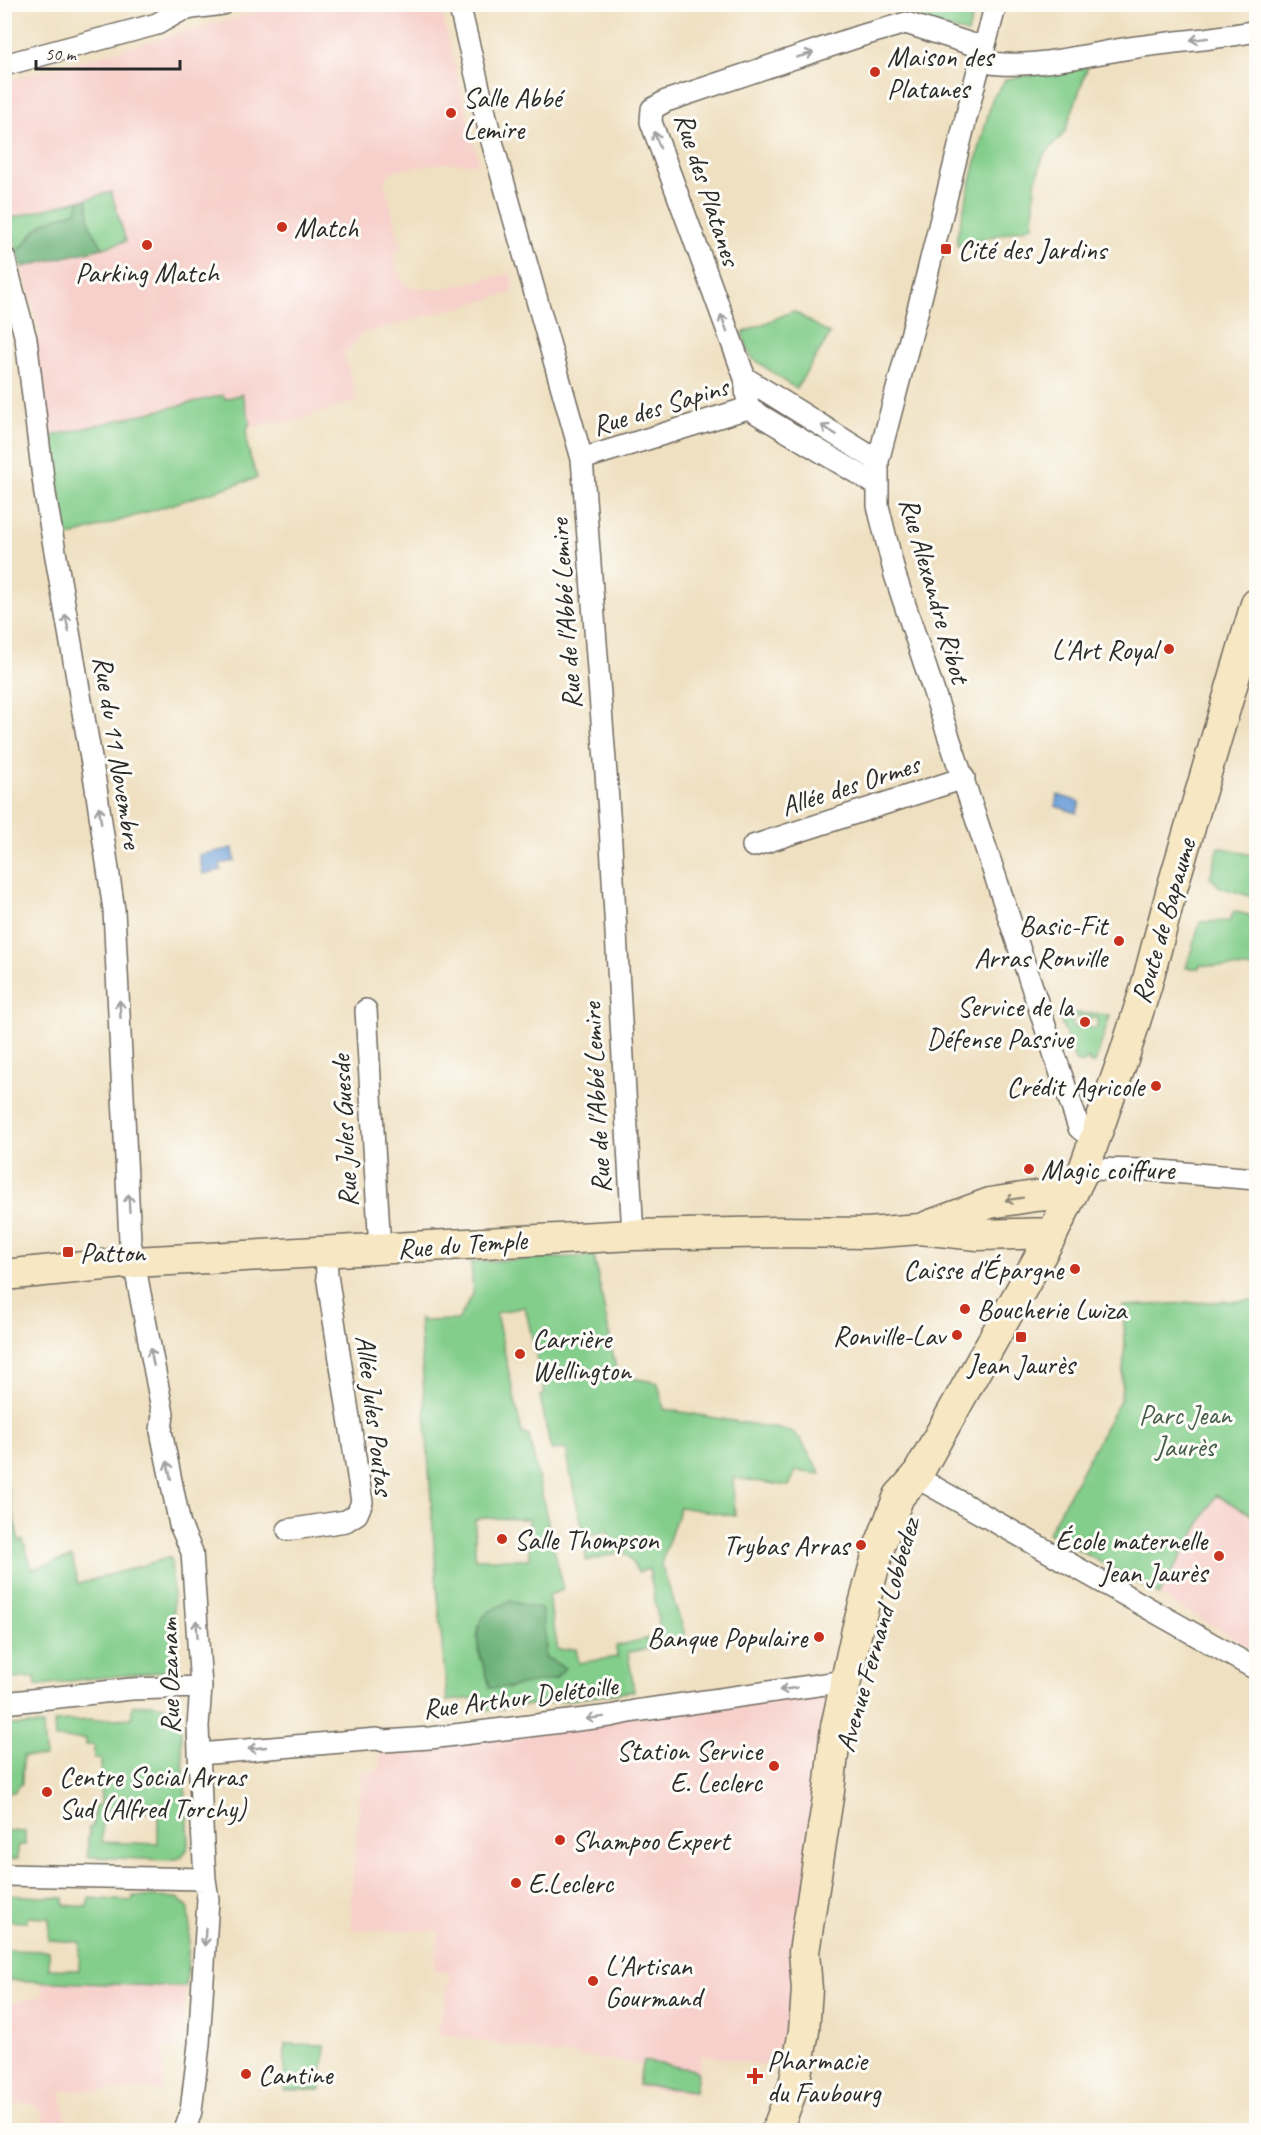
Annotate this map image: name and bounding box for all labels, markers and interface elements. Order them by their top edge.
scale bar [36,33,180,71]
one-way arrow [1189,34,1209,45]
place label: Maison des Platanes [887,39,996,106]
text: 50 m [45,43,78,65]
one-way arrow [795,49,814,60]
marker: Maison des Platanes [868,65,882,79]
place label: Salle Abbé Lemire [463,80,565,147]
marker: Salle Abbé Lemire [444,106,458,120]
street label: Rue des Platanes [667,108,750,272]
one-way arrow [651,131,662,150]
place label: Match [294,210,358,245]
marker: Match [275,220,289,234]
place label: Cité des Jardins [958,232,1109,267]
marker: Parking Match [140,238,154,252]
marker: Cité des Jardins [939,242,953,256]
place label: Parking Match [75,255,221,290]
one-way arrow [717,314,728,333]
street label: Rue des Sapins [588,368,735,443]
one-way arrow [821,423,838,435]
street label: Rue Alexandre Ribot [892,493,979,689]
street label: Rue de l'Abbé Lemire [541,516,589,710]
one-way arrow [61,613,72,633]
place label: L'Art Royal [1052,632,1162,667]
marker: L'Art Royal [1162,642,1176,656]
street label: Rue du 11 Novembre [86,653,151,853]
street label: Allée des Ormes [776,745,926,824]
one-way arrow [94,805,105,825]
street label: Route de Bapaume [1123,833,1204,1008]
place label: Basic-Fit Arras Ronville [974,908,1110,975]
marker: Basic-Fit Arras Ronville [1112,934,1126,948]
place label: Service de la Défense Passive [926,989,1075,1056]
one-way arrow [114,999,125,1019]
street label: Rue de l'Abbé Lemire [573,1000,618,1194]
marker: Service de la Défense Passive [1078,1015,1092,1029]
street label: Rue Jules Guesde [322,1052,365,1208]
place label: Crédit Agricole [1006,1069,1146,1104]
marker: Crédit Agricole [1149,1079,1163,1093]
place label: Magic coiffure [1041,1152,1176,1187]
marker: Magic coiffure [1022,1162,1036,1176]
one-way arrow [123,1194,134,1214]
one-way arrow [1005,1194,1024,1205]
street label: Rue du Temple [396,1222,530,1266]
place label: Patton [80,1235,147,1270]
marker: Patton [61,1245,75,1259]
place label: Caisse d'Épargne [903,1252,1065,1287]
marker: Caisse d'Épargne [1068,1262,1082,1276]
place label: Boucherie Lwiza [977,1292,1128,1327]
marker: Boucherie Lwiza [958,1302,972,1316]
place label: Ronville-Lav [833,1318,948,1353]
place label: Carrière Wellington [532,1321,632,1388]
marker: Ronville-Lav [950,1328,964,1342]
marker: Jean Jaurès [1014,1330,1028,1344]
street label: Allée Jules Poutas [348,1333,402,1499]
marker: Carrière Wellington [513,1347,527,1361]
place label: Jean Jaurès [965,1347,1077,1382]
one-way arrow [146,1348,157,1367]
park label: Parc Jean Jaurès [1139,1397,1233,1464]
one-way arrow [163,1461,174,1480]
street label: Avenue Fernand Lobbedez [827,1511,928,1756]
place label: Salle Thompson [514,1522,660,1557]
place label: École maternelle Jean Jaurès [1055,1523,1209,1590]
place label: Trybas Arras [723,1528,851,1563]
marker: Salle Thompson [495,1532,509,1546]
marker: Trybas Arras [854,1538,868,1552]
marker: École maternelle Jean Jaurès [1212,1549,1226,1563]
street label: Rue Ozanam [150,1616,188,1734]
one-way arrow [191,1620,202,1640]
place label: Banque Populaire [647,1620,809,1655]
marker: Banque Populaire [812,1630,826,1644]
street label: Rue Arthur Delétoille [421,1667,621,1726]
one-way arrow [779,1683,798,1694]
one-way arrow [586,1713,606,1724]
place label: Station Service E. Leclerc [616,1733,764,1800]
one-way arrow [248,1743,268,1754]
place label: Centre Social Arras Sud (Alfred Torchy) [59,1759,248,1826]
marker: Station Service E. Leclerc [767,1759,781,1773]
marker: Centre Social Arras Sud (Alfred Torchy) [40,1785,54,1799]
place label: Shampoo Expert [572,1823,732,1858]
marker: Shampoo Expert [553,1833,567,1847]
place label: E.Leclerc [528,1866,615,1901]
marker: E.Leclerc [509,1876,523,1890]
one-way arrow [199,1927,210,1947]
place label: L'Artisan Gourmand [605,1948,705,2015]
marker: L'Artisan Gourmand [586,1974,600,1988]
place label: Pharmacie du Faubourg [767,2043,882,2110]
place label: Cantine [258,2057,334,2092]
marker: Cantine [239,2067,253,2081]
marker: Pharmacie du Faubourg [748,2069,762,2083]

